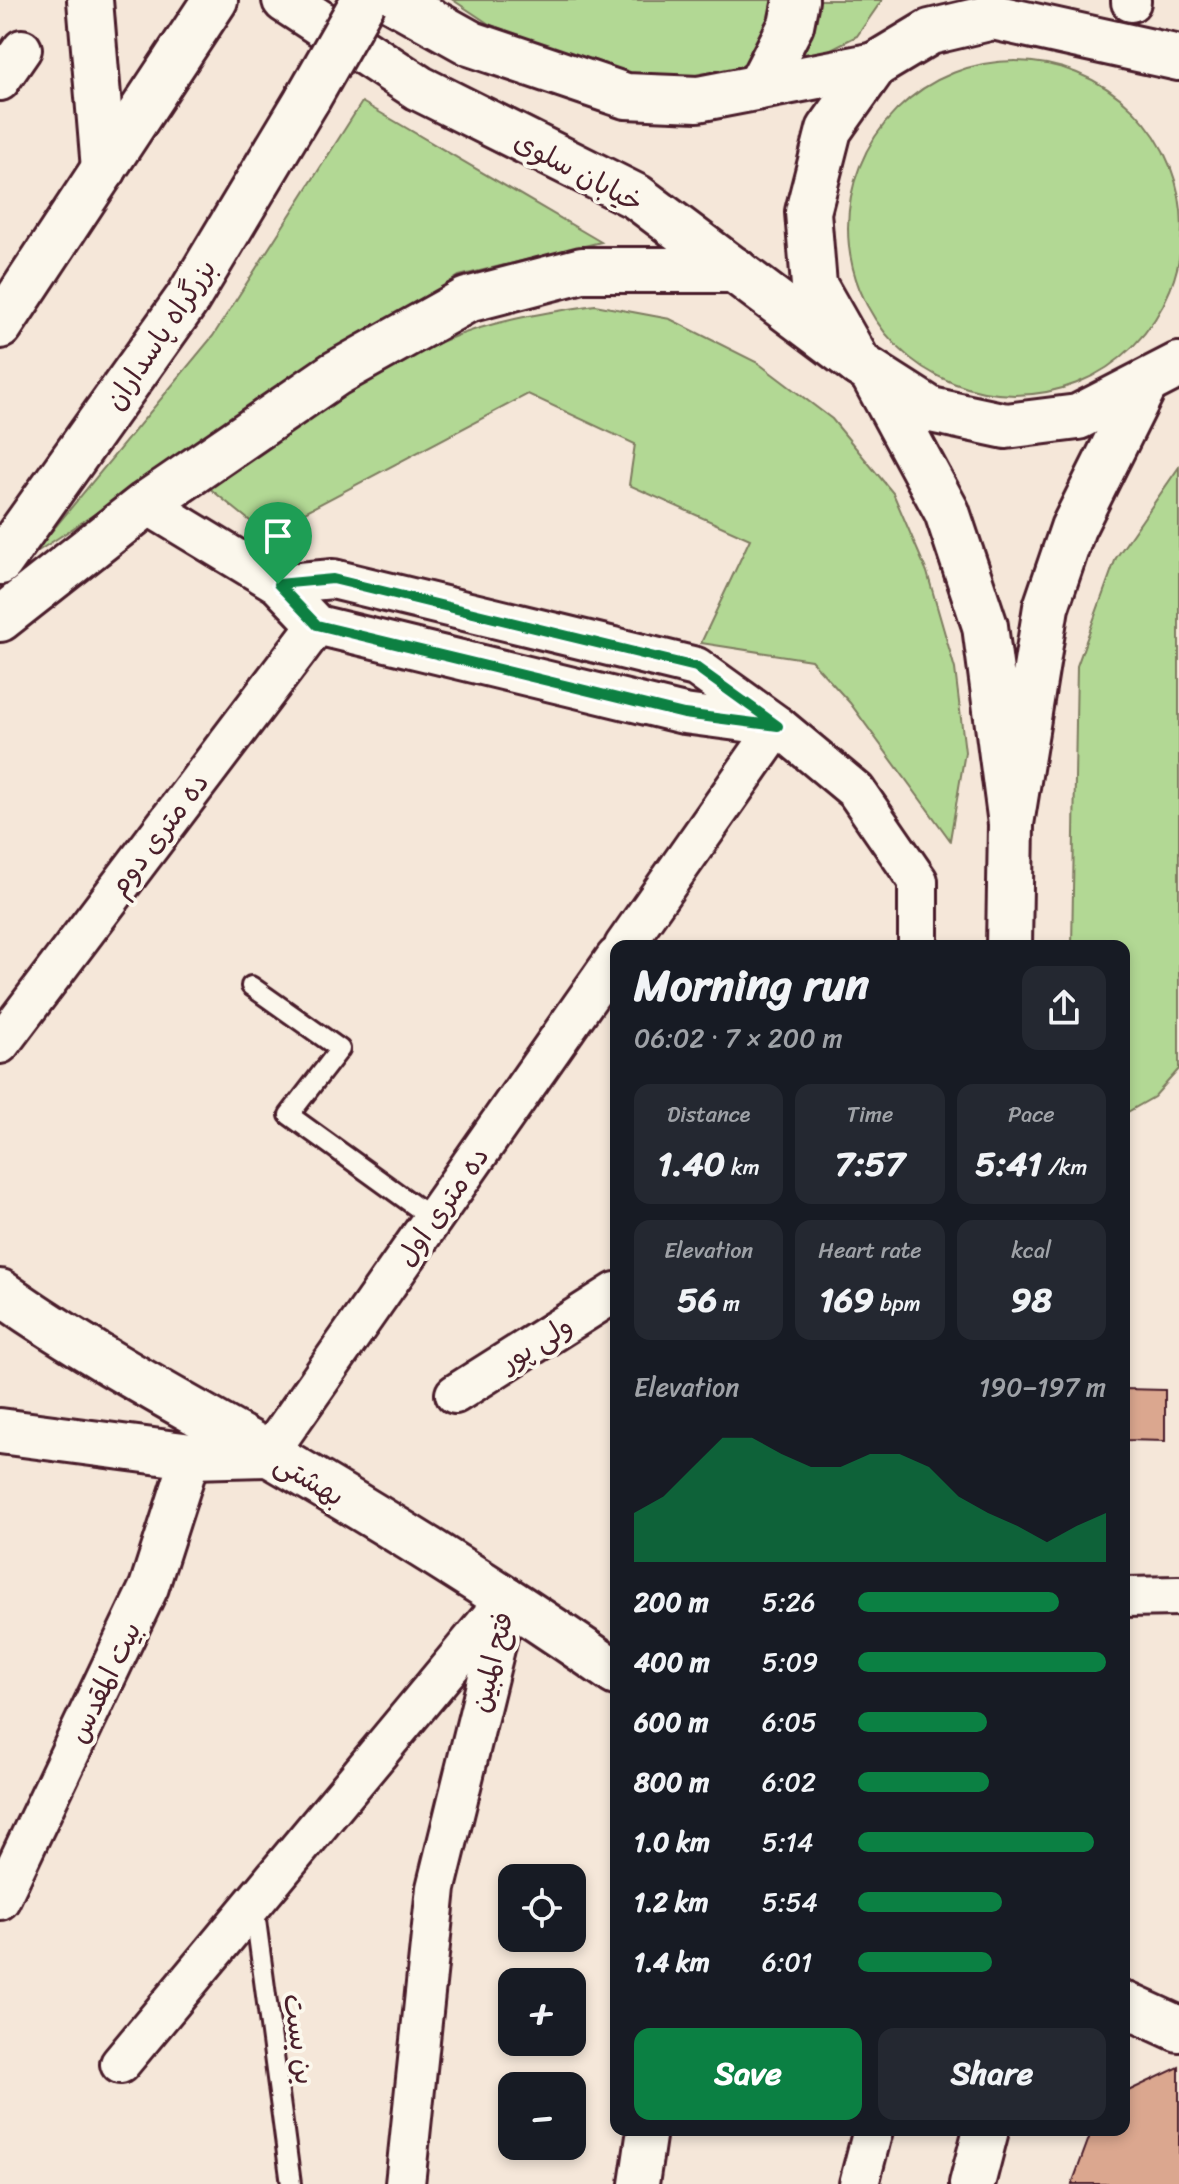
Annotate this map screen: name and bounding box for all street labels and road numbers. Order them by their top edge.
street label: خیابان سلوی [505,117,652,226]
street label: بزرگراه پاسداران [91,248,230,420]
street label: ده متری دوم [95,762,222,907]
street label: ده متری اول [383,1136,502,1277]
street label: ولی پور [488,1302,583,1386]
street label: بهشتی [265,1439,355,1520]
street label: فتح المبین [455,1606,528,1718]
street label: بیت المقدس [54,1613,155,1752]
street label: بن بست [269,1990,330,2088]

